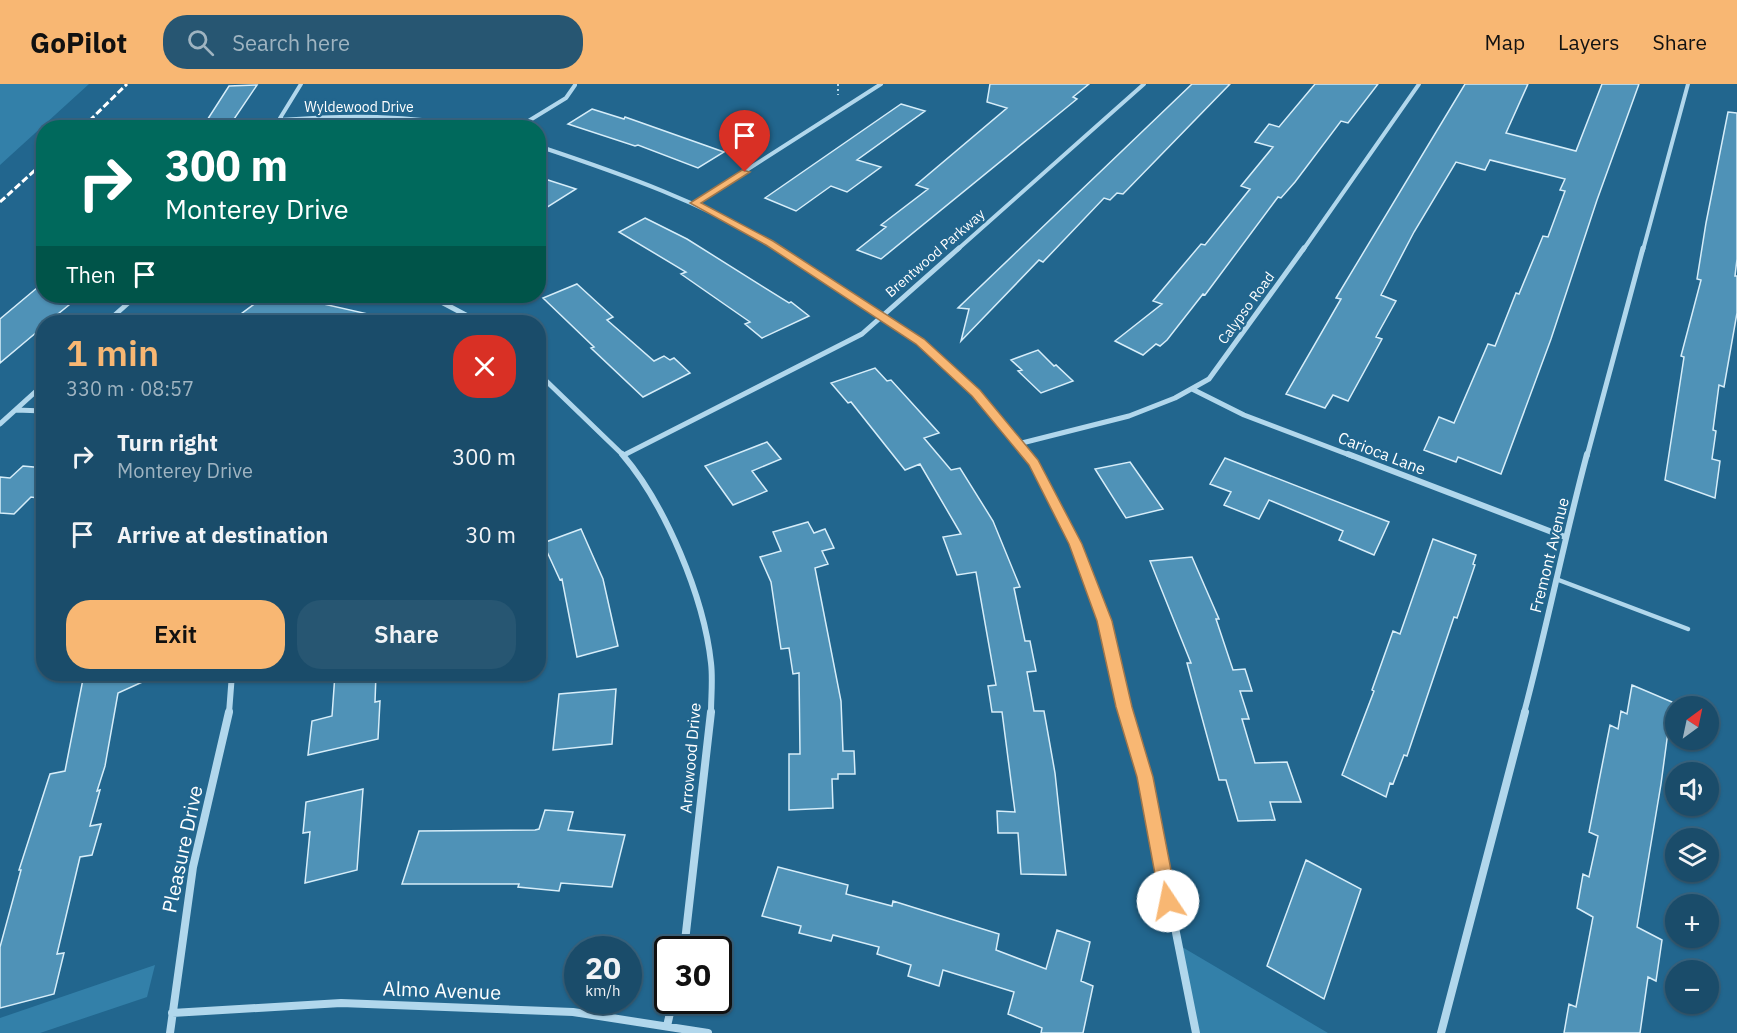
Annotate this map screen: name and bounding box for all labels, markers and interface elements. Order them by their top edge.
search box [163,15,583,69]
text: GoPilot [30,24,127,61]
icon: search [184,26,217,59]
text: Search here [232,28,350,57]
text: Map [1485,28,1525,56]
text: Layers [1558,28,1620,56]
text: Share [1653,28,1707,56]
street label: Wyldewood Drive [304,98,414,116]
pin [719,110,770,172]
icon: arrive [728,119,761,152]
text: 300 m [165,138,288,193]
icon: right [66,144,144,222]
text: Monterey Drive [165,191,349,226]
street label: Brentwood Parkway [882,205,988,301]
icon: arrive [128,258,161,291]
text: Then [66,260,116,289]
street label: Calypso Road [1214,268,1278,348]
text: 1 min [66,329,159,376]
button: close [453,335,516,398]
text: 330 m · 08:57 [66,375,194,402]
street label: Carioca Lane [1335,427,1429,479]
text: Turn right [117,428,218,457]
icon: right [66,440,99,473]
text: 300 m [452,442,516,471]
text: Monterey Drive [117,457,253,484]
street label: Fremont Avenue [1525,495,1573,615]
icon: arrive [66,518,99,551]
text: Arrive at destination [117,520,328,549]
text: 30 m [465,520,516,549]
button: Exit [66,600,285,669]
button: Share [297,600,516,669]
north arrow [1665,696,1719,750]
map controls [1665,696,1719,1014]
street label: Arrowood Drive [675,702,705,814]
button: sound [1665,762,1719,816]
street label: Pleasure Drive [155,783,209,915]
button: layers [1665,828,1719,882]
position arrow [1136,869,1200,933]
button: + [1665,894,1719,948]
speed limit sign: 30 [654,936,732,1014]
text: 20 [585,948,621,987]
button: − [1665,960,1719,1014]
street label: Almo Avenue [382,974,502,1006]
text: km/h [585,981,621,1000]

